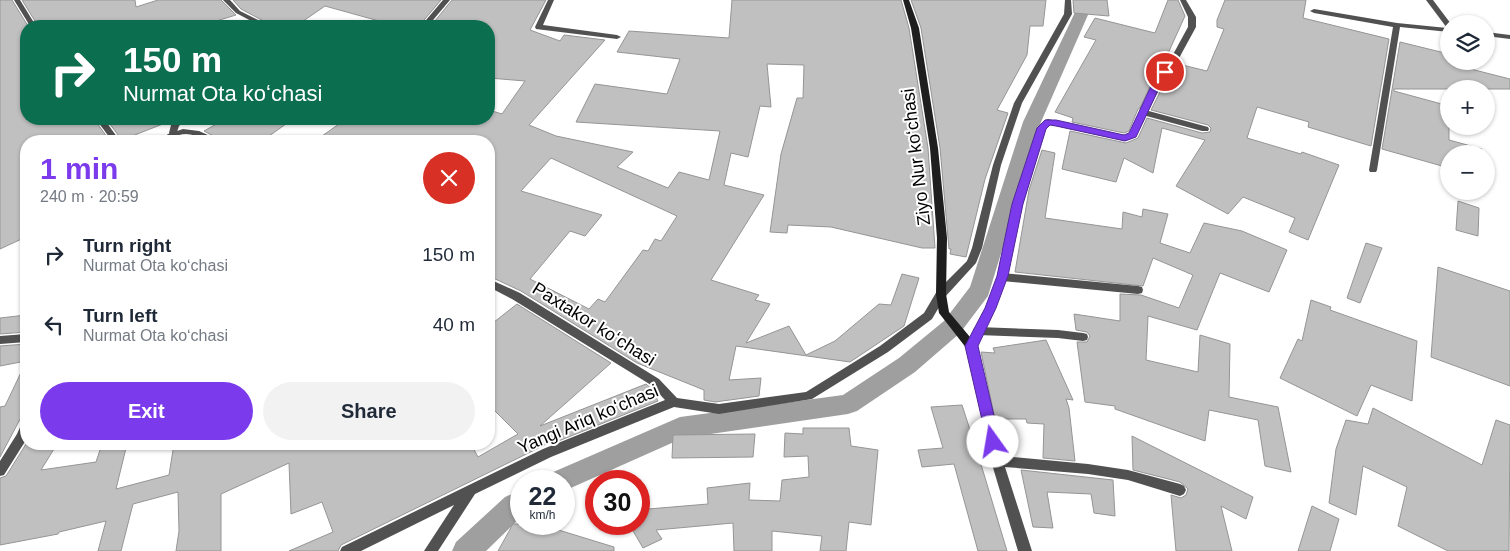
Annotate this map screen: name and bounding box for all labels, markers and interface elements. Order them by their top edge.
map controls [1440,15,1495,200]
button: layers [1440,15,1495,70]
icon: right [40,40,105,105]
text: 150 m [123,40,222,79]
pin [1144,51,1186,93]
icon: arrive [1151,58,1179,86]
button: + [1440,80,1495,135]
text: Nurmat Ota koʻchasi [123,81,322,106]
street label: Ziyo Nur koʻchasi [898,87,934,227]
button: − [1440,145,1495,200]
text: 1 min [40,152,118,185]
button: close [423,152,475,204]
text: 240 m · 20:59 [40,188,139,205]
text: Turn right [83,235,171,256]
icon: right [40,241,68,269]
text: 150 m [422,244,475,265]
text: Nurmat Ota koʻchasi [83,257,228,274]
street label: Paxtakor koʻchasi [529,278,659,370]
text: Turn left [83,305,158,326]
icon: left [40,311,68,339]
text: 40 m [433,314,475,335]
text: Nurmat Ota koʻchasi [83,327,228,344]
street label: Yangi Ariq koʻchasi [515,380,661,458]
button: Exit [40,382,253,440]
button: Share [263,382,475,440]
position arrow [966,415,1018,467]
speed limit sign: 30 [585,470,650,535]
text: 22 [529,482,556,510]
text: km/h [529,508,556,522]

